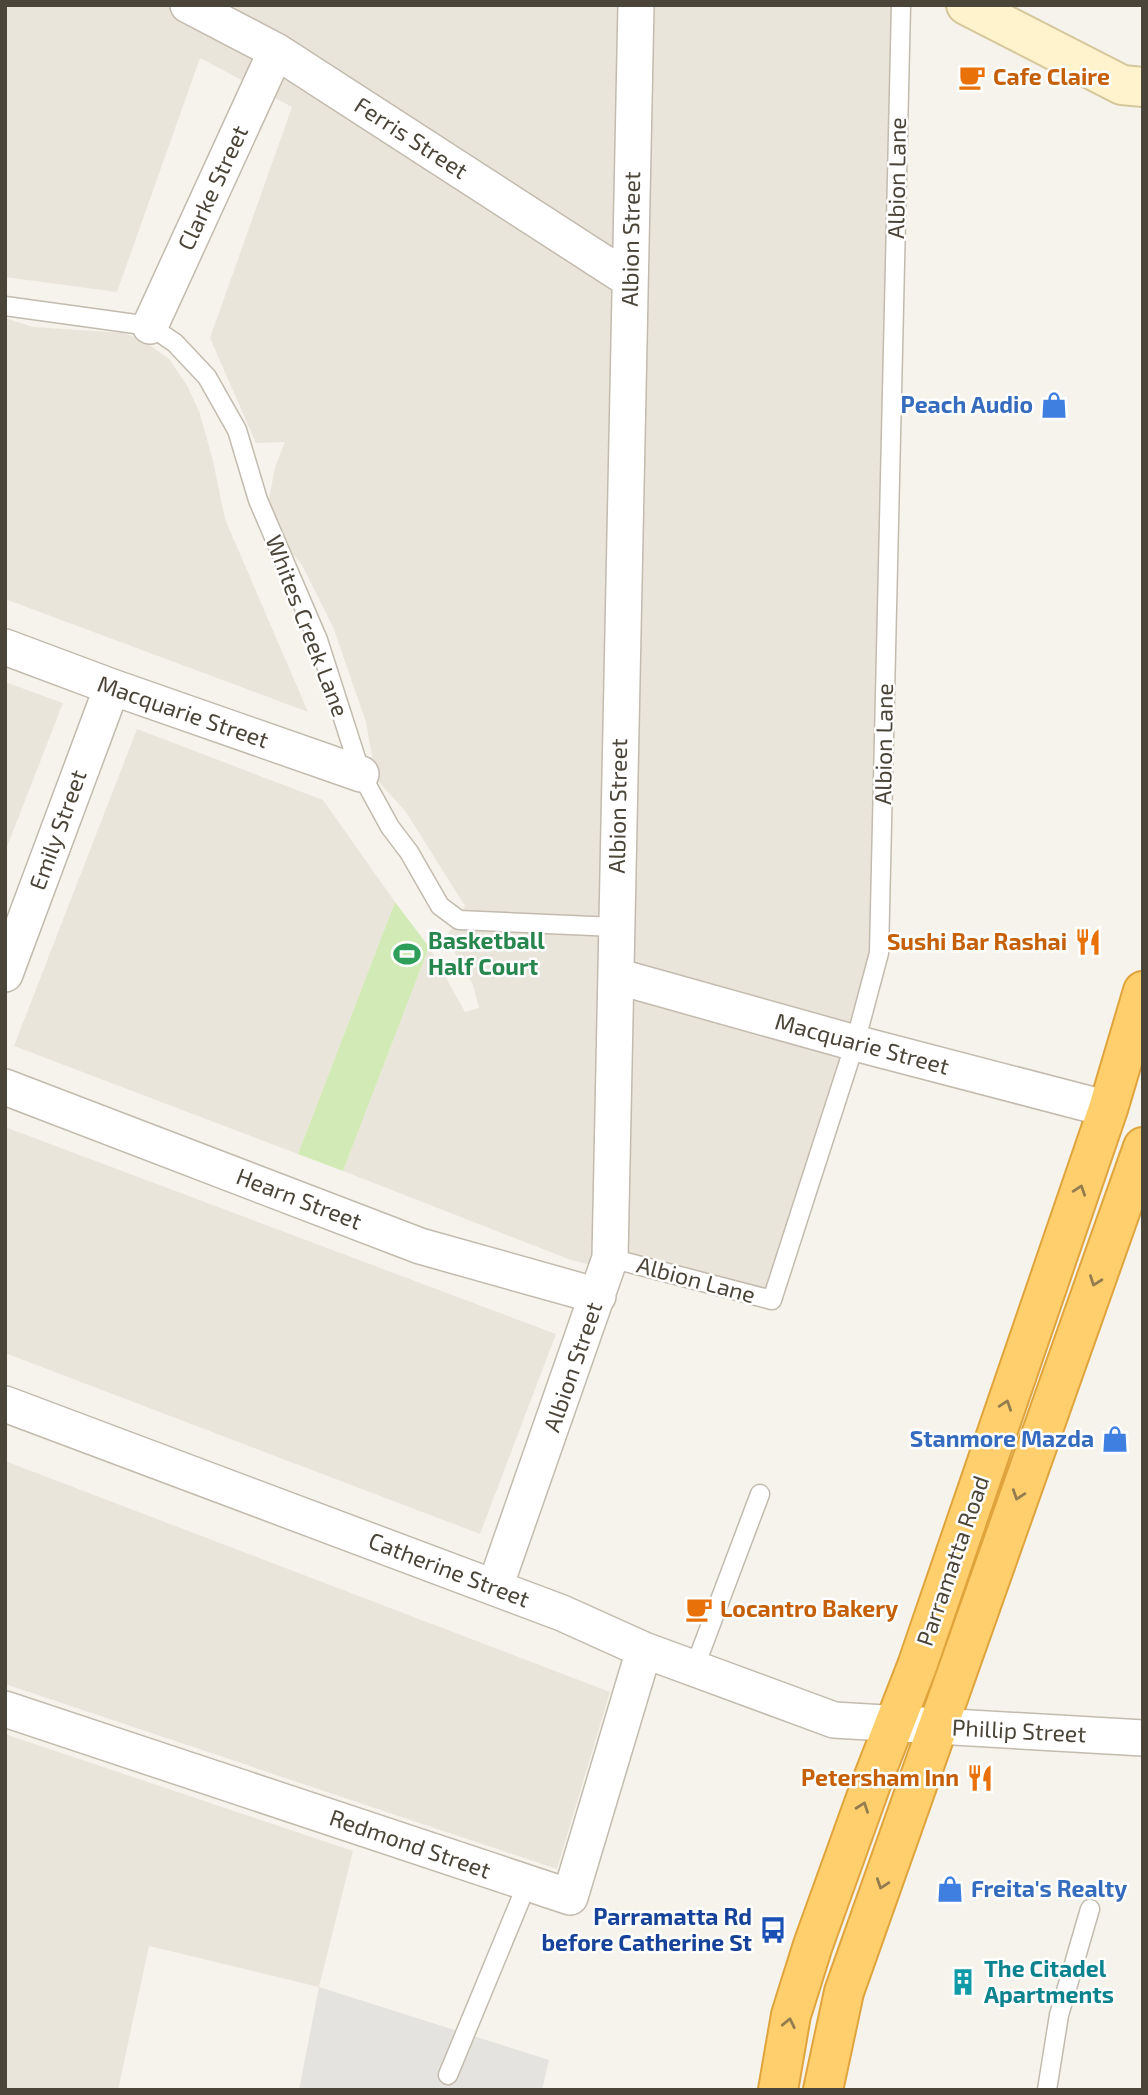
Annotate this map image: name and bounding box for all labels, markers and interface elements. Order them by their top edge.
cafe icon: Cafe Claire [957,62,987,92]
place label: Cafe Claire [993,62,1110,90]
street label: Ferris Street [350,90,474,184]
street label: Albion Lane [881,117,911,239]
street label: Clarke Street [171,120,253,254]
street label: Albion Street [615,171,645,307]
place label: Peach Audio [901,390,1033,418]
shop icon: Peach Audio [1039,390,1069,420]
street label: Whites Creek Lane [260,531,355,720]
street label: Macquarie Street [94,669,273,754]
street label: Albion Lane [868,683,898,805]
street label: Albion Street [602,738,632,874]
street label: Emily Street [22,766,92,894]
place label: Basketball Half Court [428,926,545,980]
place label: Sushi Bar Rashai [887,927,1067,955]
restaurant icon: Sushi Bar Rashai [1073,927,1103,957]
sports icon: Basketball Half Court [392,939,422,969]
street label: Macquarie Street [772,1006,953,1080]
street label: Hearn Street [233,1161,366,1235]
one-way arrow [1072,1184,1086,1197]
street label: Albion Lane [634,1250,759,1308]
one-way arrow [1089,1274,1103,1286]
street label: Albion Street [537,1298,607,1435]
one-way arrow [998,1400,1012,1412]
place label: Stanmore Mazda [910,1424,1094,1452]
shop icon: Stanmore Mazda [1100,1424,1130,1454]
street label: Parramatta Road [910,1472,994,1649]
one-way arrow [1012,1488,1026,1500]
street label: Catherine Street [365,1526,534,1613]
cafe icon: Locantro Bakery [684,1594,714,1624]
place label: Locantro Bakery [720,1594,898,1622]
street label: Phillip Street [951,1713,1087,1748]
place label: Petersham Inn [801,1763,959,1791]
restaurant icon: Petersham Inn [965,1763,995,1793]
street label: Redmond Street [326,1802,495,1884]
one-way arrow [854,1802,868,1814]
shop icon: Freita's Realty [935,1874,965,1904]
place label: Freita's Realty [971,1874,1127,1902]
one-way arrow [876,1877,890,1889]
place label: Parramatta Rd before Catherine St [541,1902,752,1956]
bus stop icon: Parramatta Rd before Catherine St [758,1915,788,1945]
place label: The Citadel Apartments [984,1954,1114,2008]
building icon: The Citadel Apartments [948,1967,978,1997]
one-way arrow [781,2017,796,2029]

